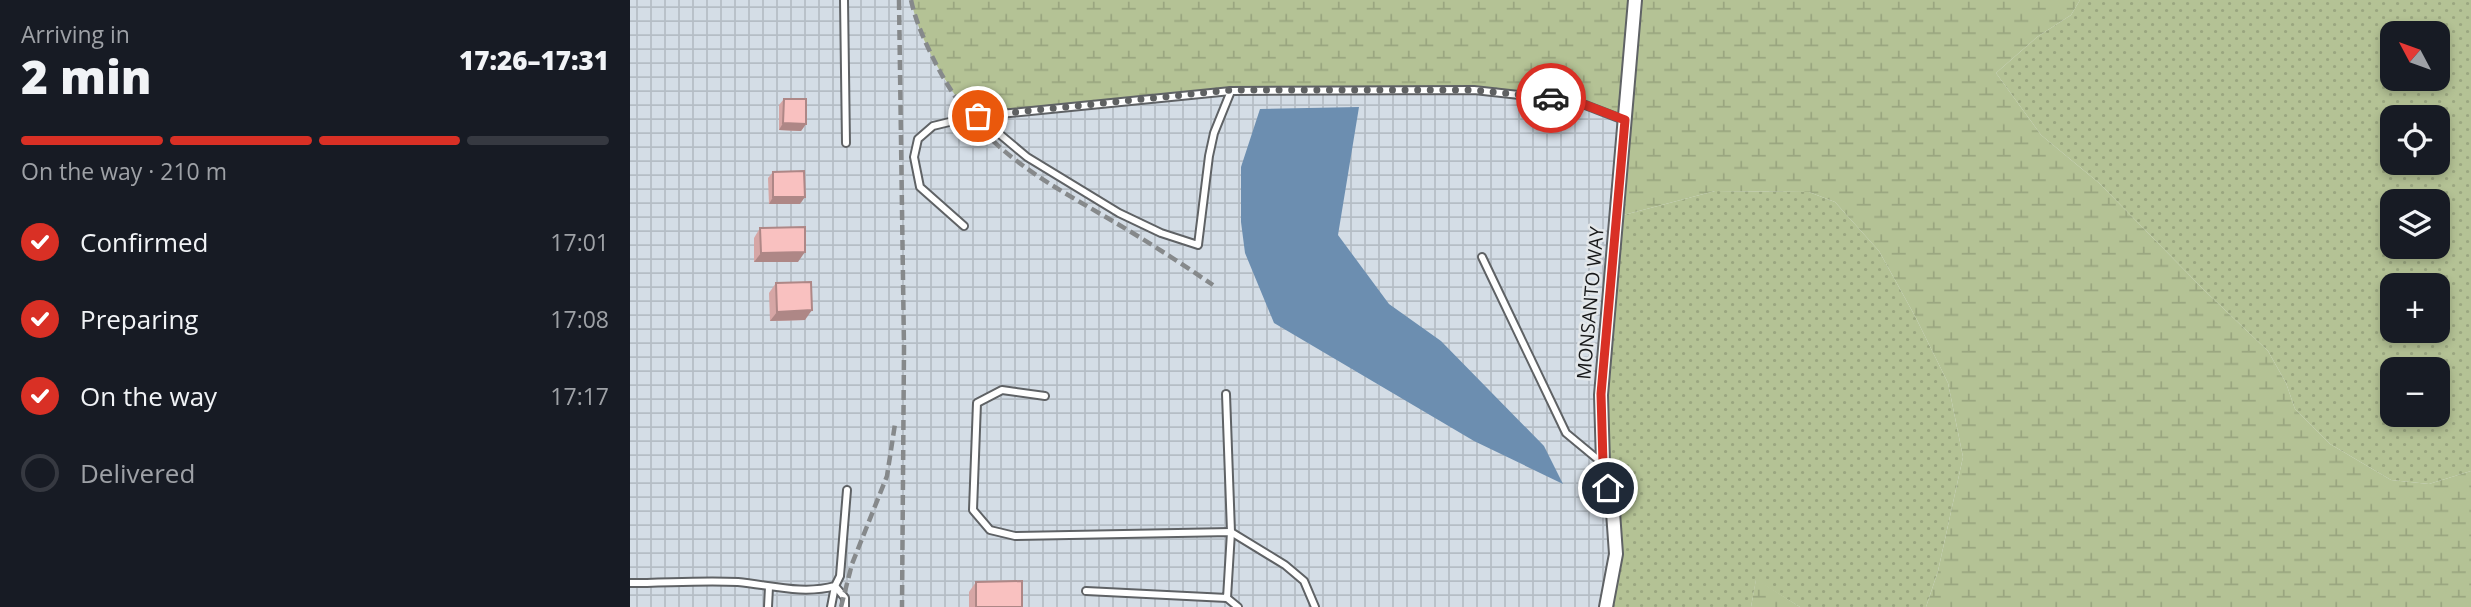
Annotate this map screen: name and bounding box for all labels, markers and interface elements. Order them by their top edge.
text: Arriving in [21,18,130,50]
north arrow [2380,21,2450,91]
map controls [2380,21,2450,427]
text: 17:26–17:31 [459,42,609,78]
text: 2 min [21,45,152,107]
courier [1516,63,1586,133]
icon: car [1532,79,1570,117]
pin [948,86,1008,146]
icon: bag [959,97,997,135]
button: locate [2380,105,2450,175]
text: On the way · 210 m [21,155,227,187]
button: layers [2380,189,2450,259]
icon: check [21,223,59,261]
text: Confirmed [80,224,208,260]
street label: MONSANTO WAY [1570,225,1610,380]
text: 17:01 [550,226,609,258]
button: + [2380,273,2450,343]
icon: check [21,300,59,338]
text: Preparing [80,301,198,337]
text: 17:08 [550,303,609,335]
button: − [2380,357,2450,427]
icon: check [21,377,59,415]
text: On the way [80,378,217,414]
text: 17:17 [550,380,609,412]
text: Delivered [80,455,195,491]
pin [1578,458,1638,518]
icon: home [1589,469,1627,507]

